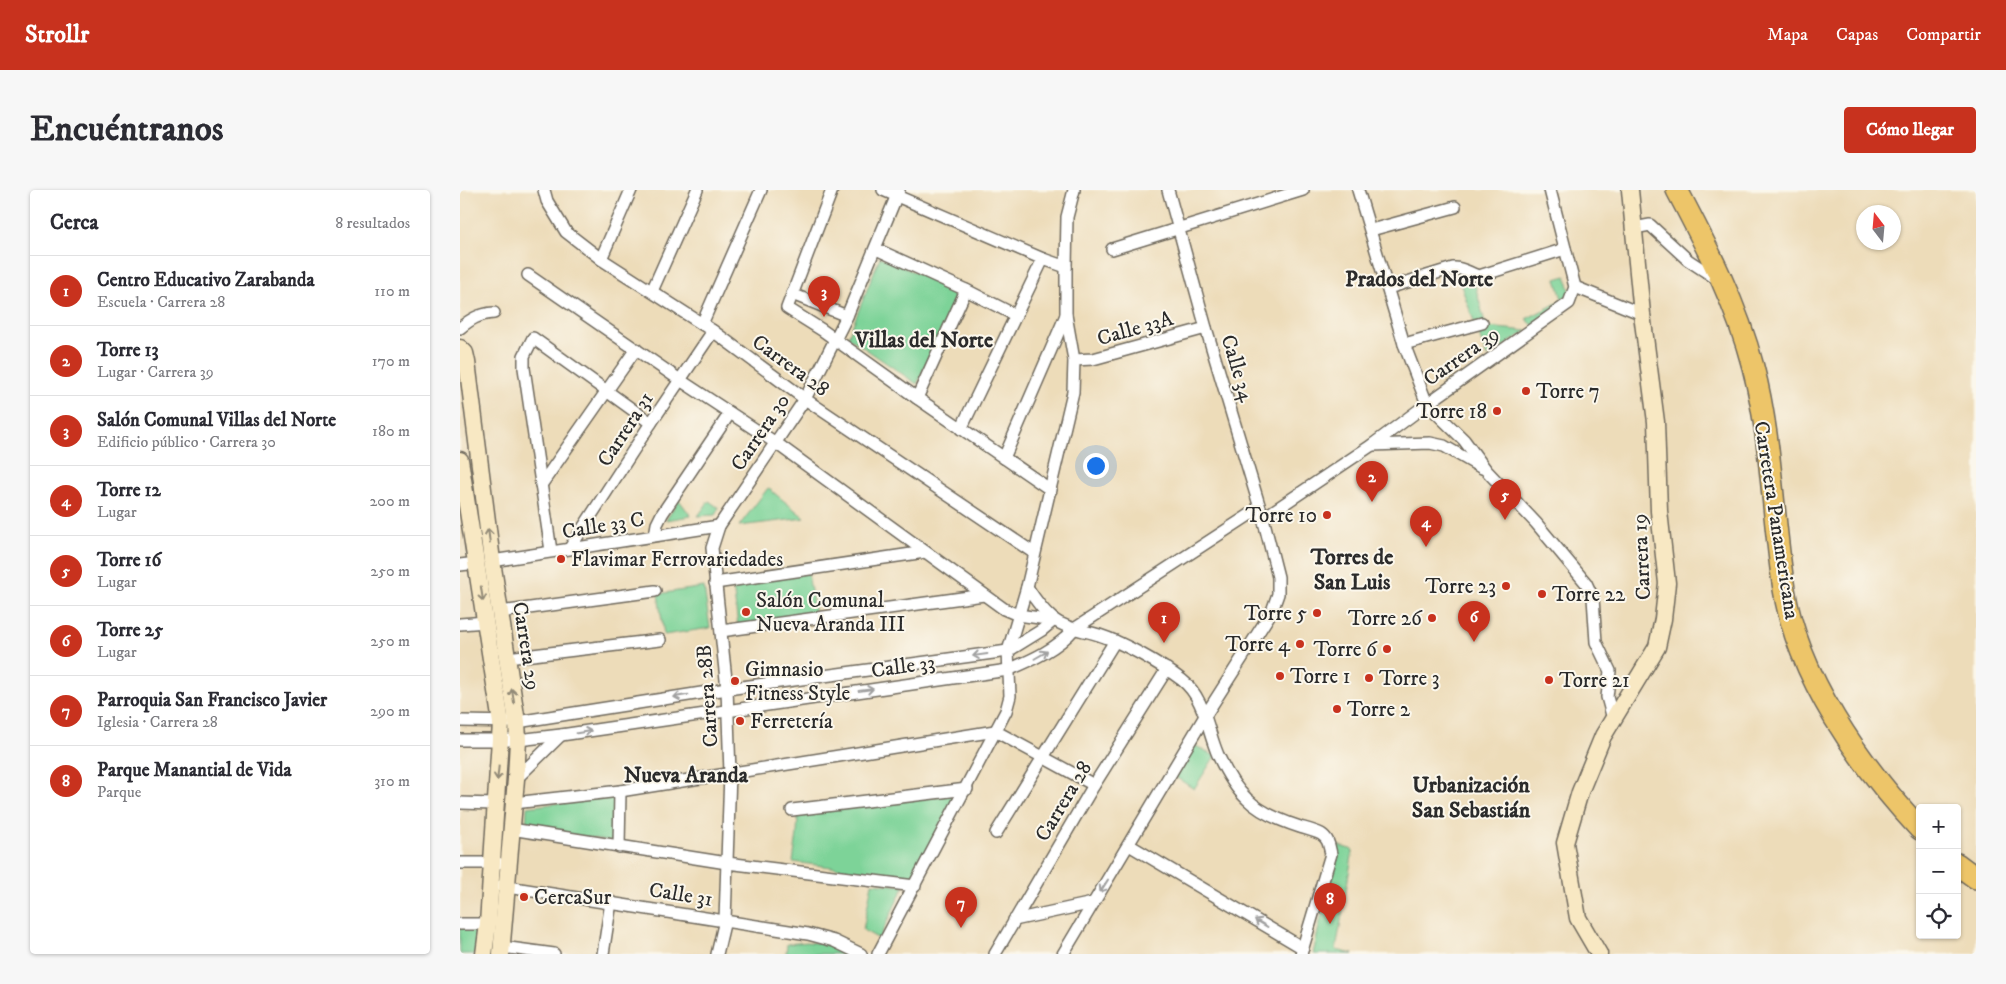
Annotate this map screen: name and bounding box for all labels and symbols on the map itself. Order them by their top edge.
north arrow [1856,205,1901,250]
district label: Prados del Norte [1345,266,1493,293]
pin: 3 [808,276,840,317]
street label: Calle 33A [1094,306,1177,352]
street label: Carrera 39 [1419,321,1505,392]
district label: Villas del Norte [854,327,993,354]
street label: Carrera 28 [747,329,834,403]
street label: Calle 34 [1215,332,1260,406]
place label: Torre 7 [1536,379,1600,405]
marker: Torre 7 [1520,385,1532,397]
street label: Carrera 31 [592,387,660,472]
street label: Carrera 30 [726,389,796,476]
place label: Torre 18 [1416,399,1487,425]
marker: Torre 18 [1491,405,1503,417]
street label: Carretera Panamericana [1747,419,1805,621]
your location [1083,453,1109,479]
pin: 2 [1356,461,1388,502]
pin: 5 [1489,479,1521,520]
place label: Torre 10 [1245,503,1317,529]
pin: 4 [1410,506,1442,547]
street label: Calle 33 C [560,507,646,545]
marker: Torre 10 [1321,509,1333,521]
street label: Carrera 19 [1627,513,1657,601]
one-way arrow [484,528,494,544]
district label: Torres de San Luis [1310,544,1393,596]
place label: Flavimar Ferrovariedades [571,547,783,573]
marker: Flavimar Ferrovariedades [555,553,567,565]
place label: Torre 23 [1425,574,1496,600]
marker: Torre 23 [1500,580,1512,592]
place label: Torre 22 [1552,582,1626,608]
one-way arrow [477,586,487,602]
place label: Salón Comunal Nueva Aranda III [756,588,905,638]
marker: Torre 22 [1536,588,1548,600]
street label: Carrera 29 [506,600,546,692]
place label: Torre 5 [1244,601,1307,627]
pin: 6 [1458,601,1490,642]
pin: 1 [1148,602,1180,643]
marker: Salón Comunal Nueva Aranda III [740,606,752,618]
place label: Torre 26 [1348,606,1423,632]
marker: Torre 5 [1311,607,1323,619]
marker: Torre 26 [1426,612,1438,624]
place label: Torre 4 [1225,632,1291,658]
place label: Torre 6 [1313,637,1378,663]
marker: Torre 4 [1294,638,1306,650]
marker: Torre 6 [1381,643,1393,655]
street label: Carrera 28B [691,644,725,748]
one-way arrow [1033,649,1047,659]
street label: Calle 33 [869,650,937,684]
one-way arrow [973,650,989,660]
place label: Gimnasio Fitness Style [745,657,851,707]
place label: Torre 1 [1290,664,1350,690]
place label: Torre 3 [1379,666,1439,692]
place label: Torre 21 [1559,668,1630,694]
marker: Torre 1 [1274,670,1286,682]
marker: Torre 3 [1363,672,1375,684]
marker: Torre 21 [1543,674,1555,686]
marker: Gimnasio Fitness Style [729,675,741,687]
one-way arrow [858,685,874,695]
one-way arrow [508,689,518,705]
one-way arrow [673,692,689,702]
place label: Torre 2 [1347,697,1411,723]
marker: Torre 2 [1331,703,1343,715]
place label: Ferretería [750,709,833,735]
marker: Ferretería [734,715,746,727]
one-way arrow [576,727,592,737]
street label: Carrera 28 [1030,757,1098,846]
district label: Nueva Aranda [624,762,749,789]
one-way arrow [493,764,503,780]
district label: Urbanización San Sebastián [1412,772,1531,824]
street label: Calle 31 [647,877,715,913]
one-way arrow [1098,879,1108,893]
pin: 8 [1314,883,1346,924]
place label: CercaSur [534,885,612,911]
pin: 7 [945,887,977,928]
marker: CercaSur [518,891,530,903]
one-way arrow [1255,918,1269,928]

